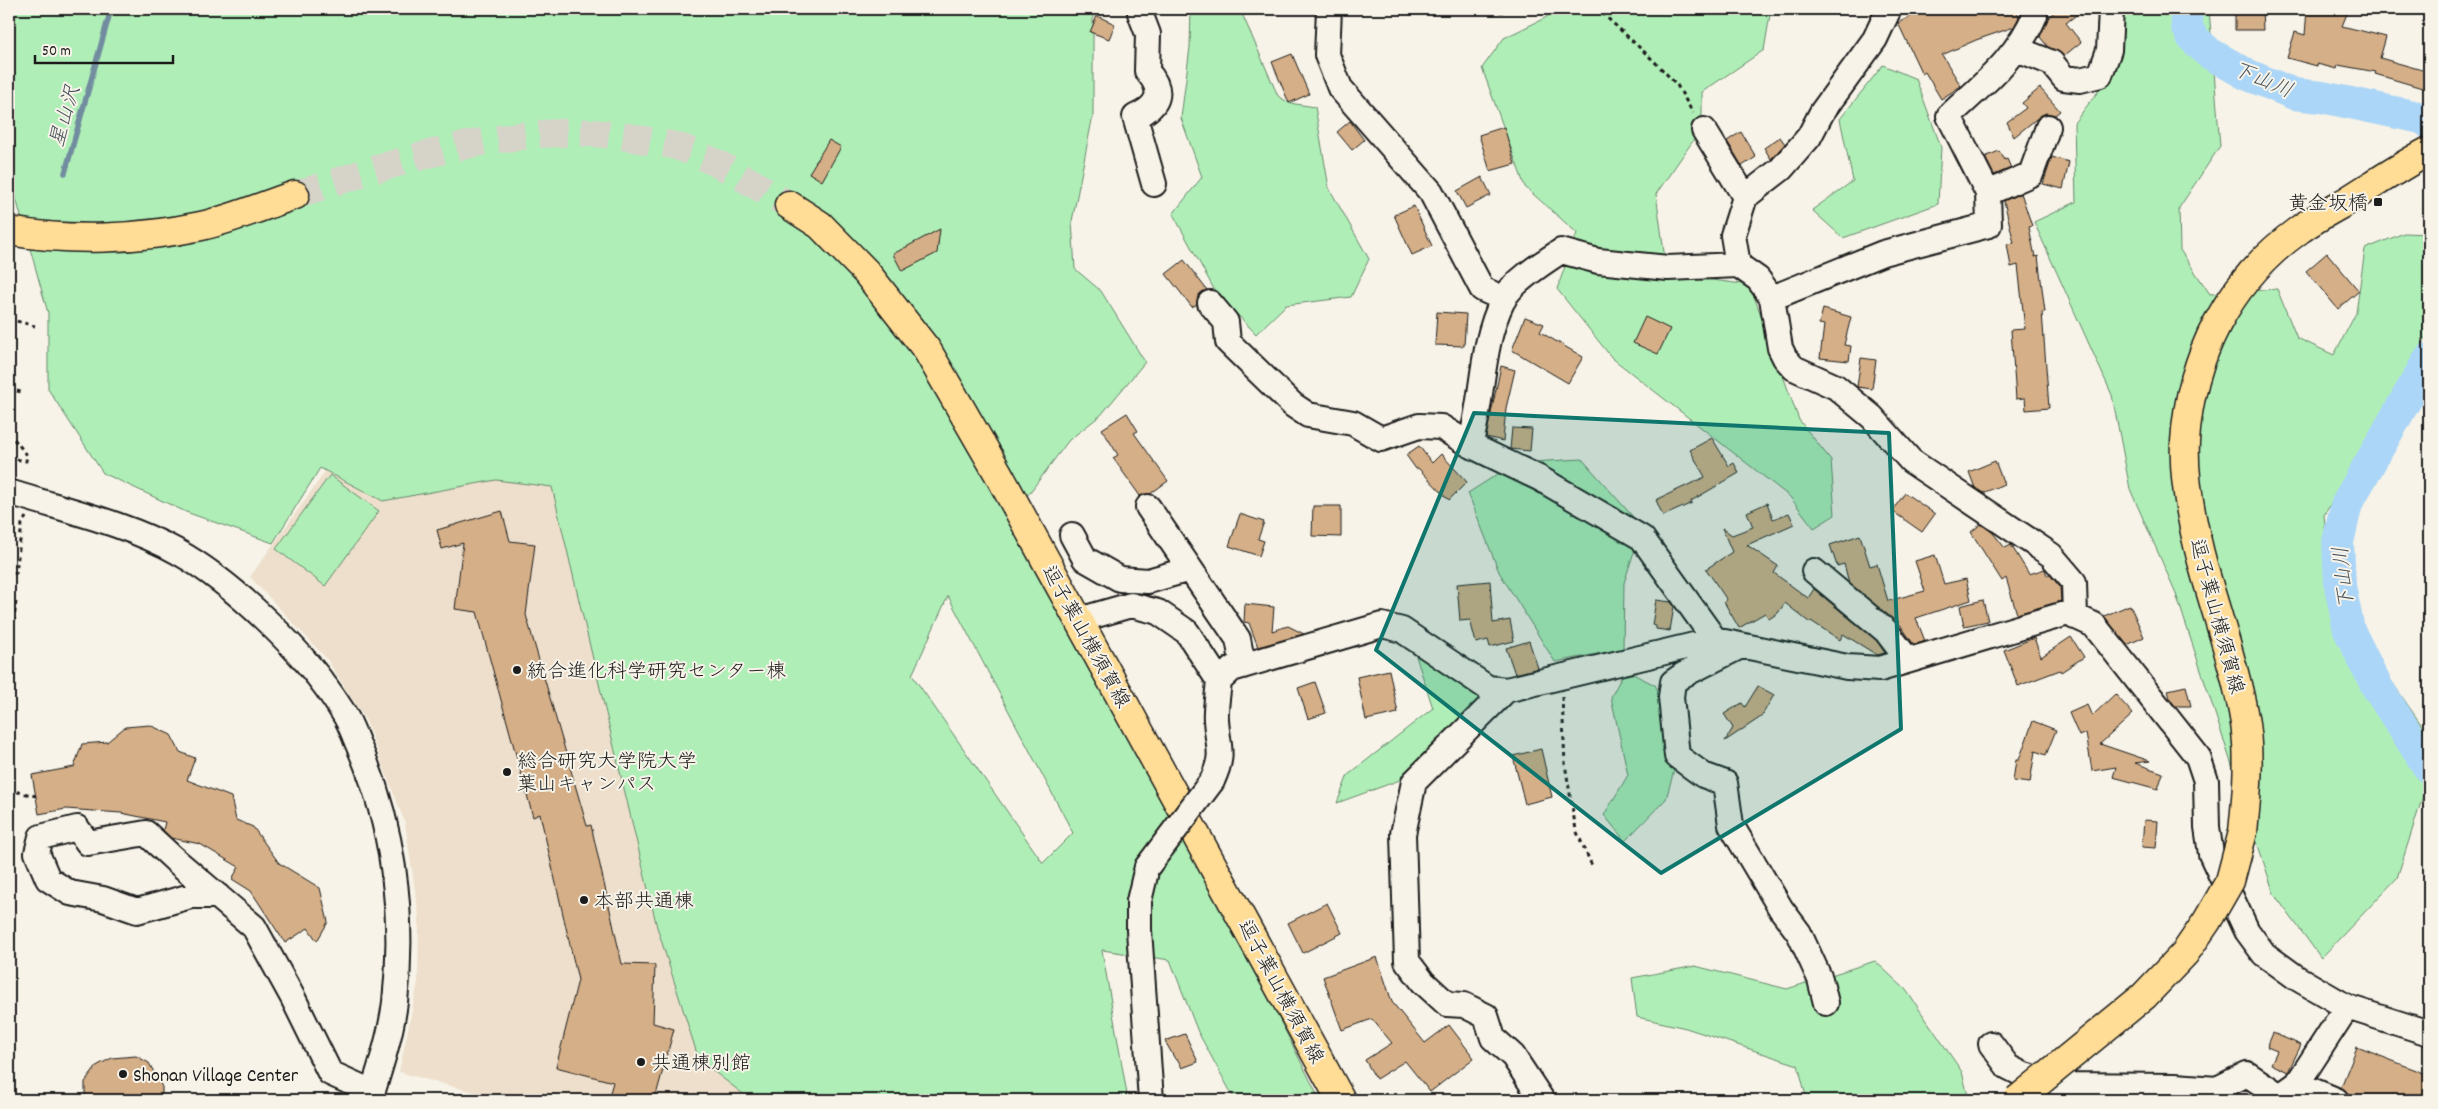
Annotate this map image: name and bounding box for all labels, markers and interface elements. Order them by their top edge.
scale bar [35,32,172,64]
text: 50 m [42,41,71,63]
water label: 下山川 [2227,56,2297,108]
water label: 星山沢 [44,81,90,151]
place label: 黄金坂橋 [2288,191,2368,219]
marker: 黄金坂橋 [2372,196,2384,208]
street label: 逗子葉山横須賀線 [2181,536,2249,698]
water label: 下山川 [2328,545,2364,611]
street label: 逗子葉山横須賀線 [1033,561,1135,714]
place label: 統合進化科学研究センター棟 [527,659,786,687]
marker: 統合進化科学研究センター棟 [511,664,523,676]
place label: 総合研究大学院大学 葉山キャンパス [517,749,697,800]
marker: 総合研究大学院大学 葉山キャンパス [501,766,513,778]
place label: 本部共通棟 [594,889,694,917]
marker: 本部共通棟 [578,894,590,906]
street label: 逗子葉山横須賀線 [1229,915,1329,1070]
place label: 共通棟別館 [651,1051,751,1079]
marker: 共通棟別館 [635,1056,647,1068]
place label: Shonan Village Center [133,1063,299,1091]
marker: Shonan Village Center [117,1068,129,1080]

